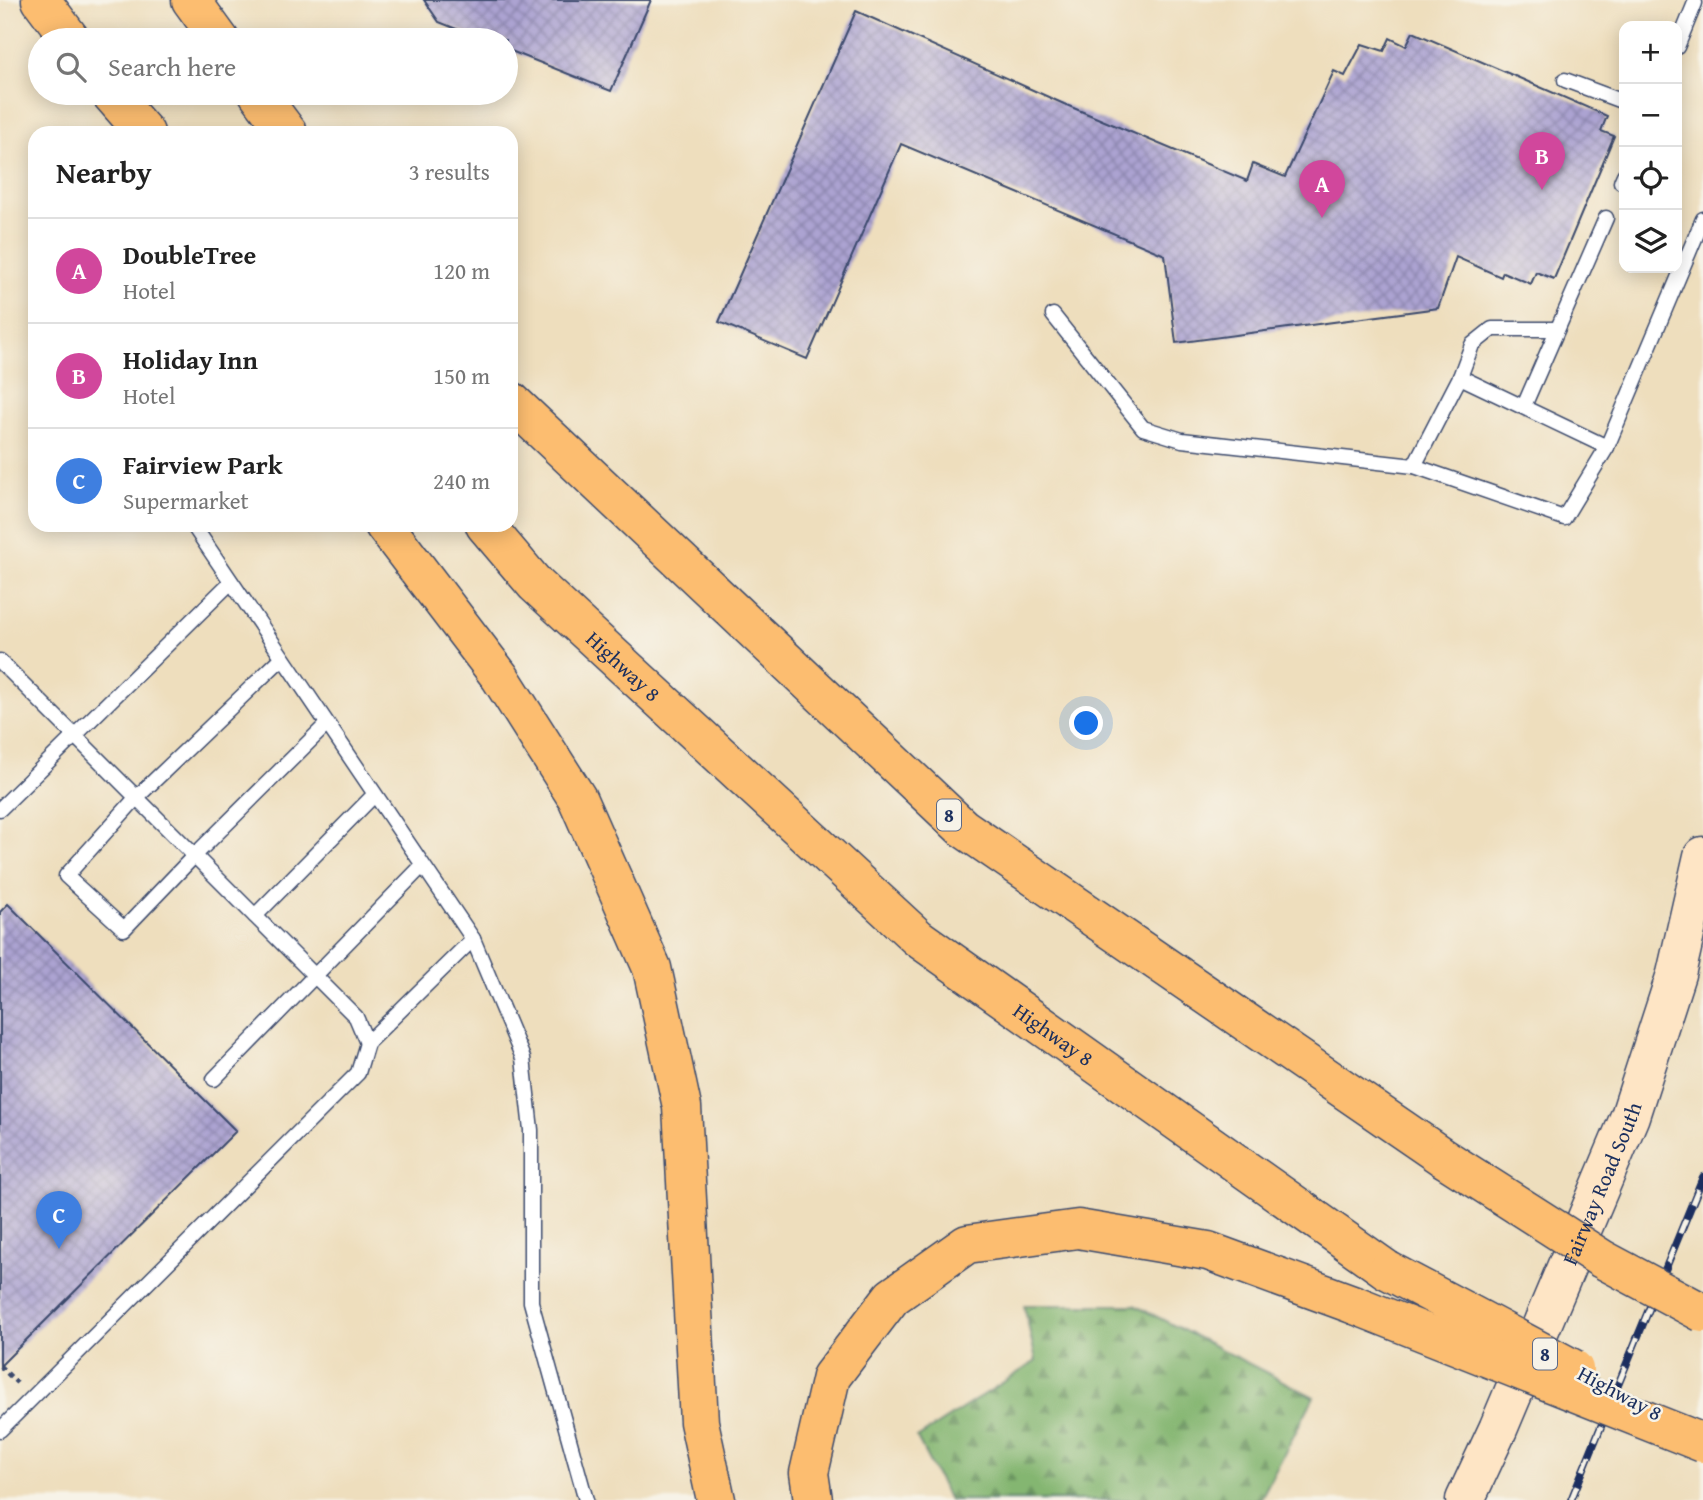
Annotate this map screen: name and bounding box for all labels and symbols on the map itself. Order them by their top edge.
pin: B [1519,132,1565,190]
pin: A [1299,160,1345,218]
street label: Highway 8 [579,623,668,708]
your location [1069,706,1103,740]
road number: 8 [937,800,961,830]
street label: Highway 8 [1007,995,1100,1073]
street label: Fairway Road South [1554,1098,1649,1269]
pin: C [36,1191,82,1249]
road number: 8 [1533,1338,1557,1370]
street label: Highway 8 [1572,1358,1668,1428]

